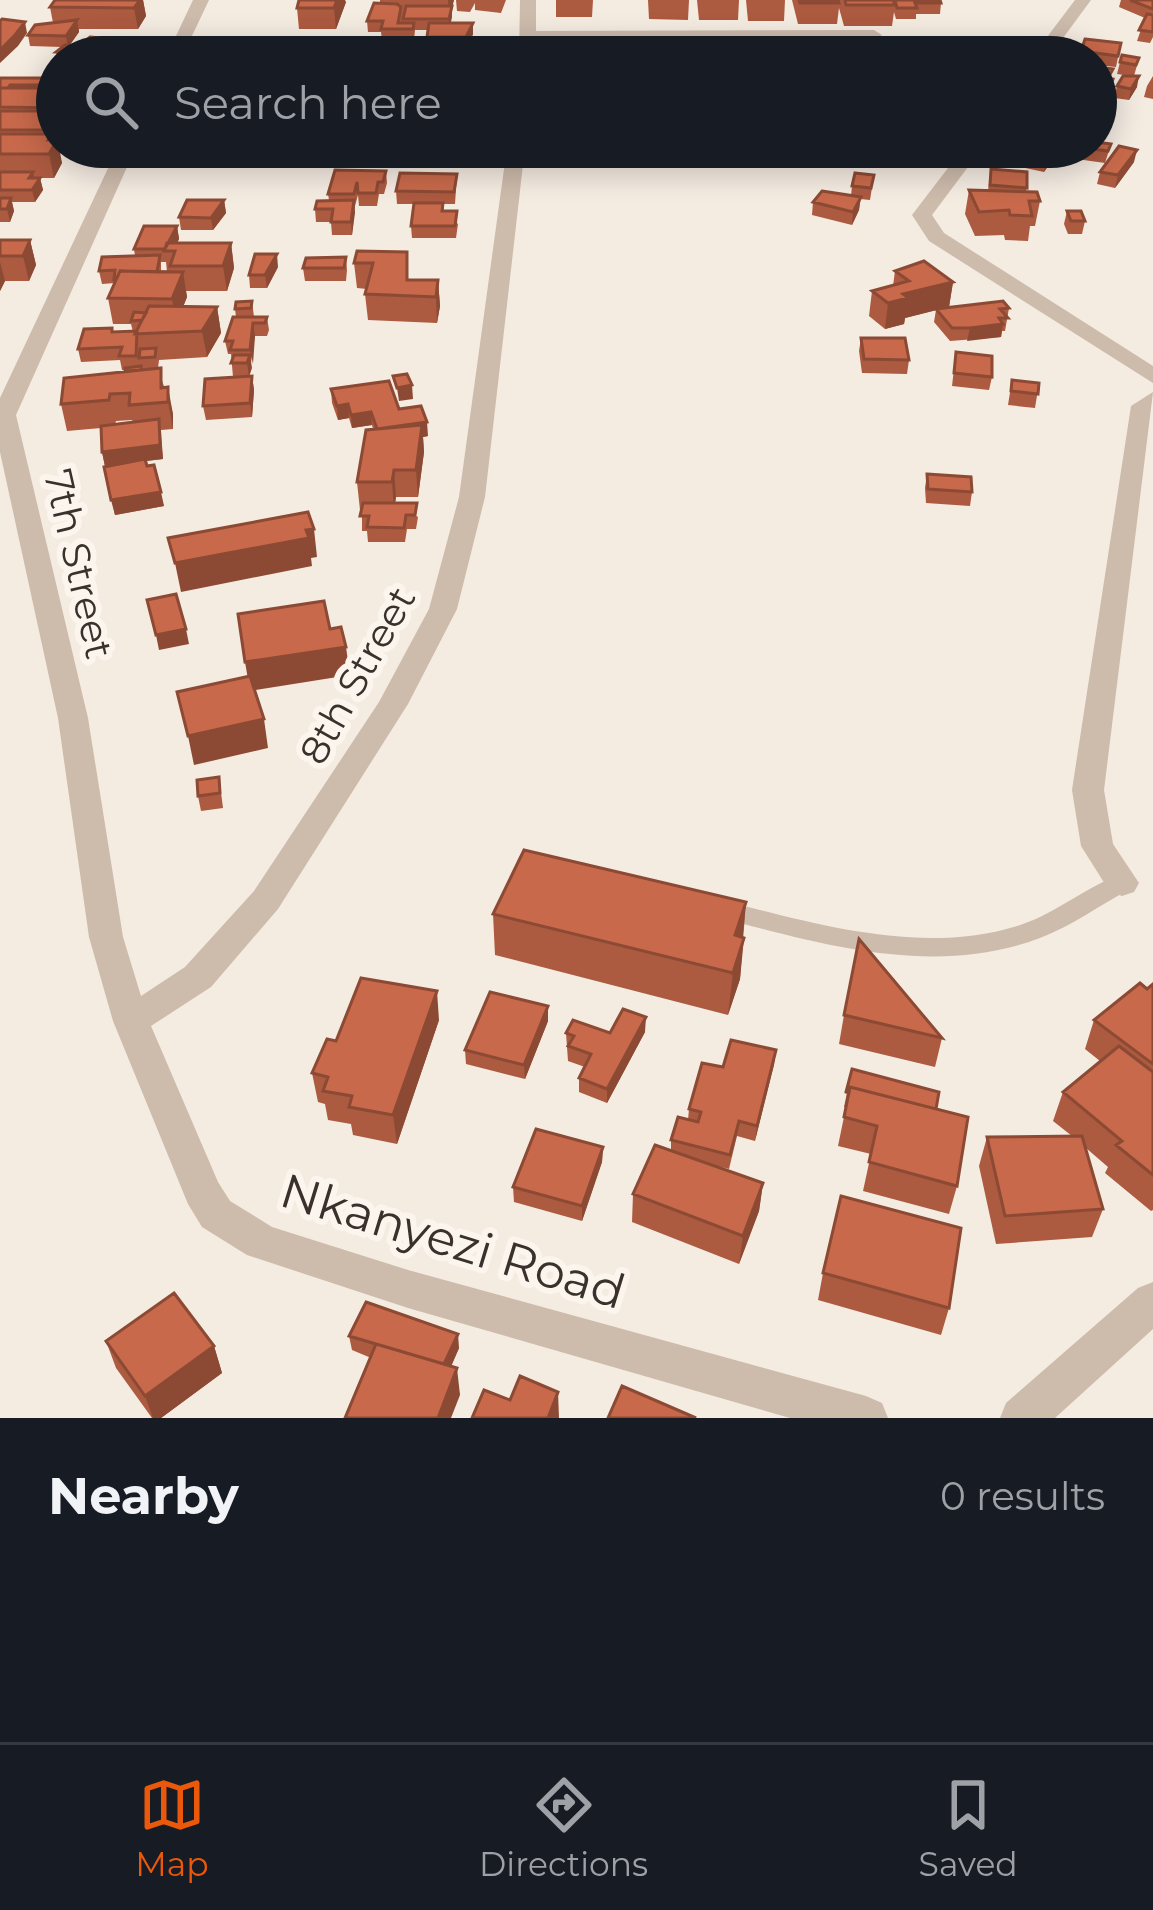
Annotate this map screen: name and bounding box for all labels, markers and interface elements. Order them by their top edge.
search box [36,36,1117,168]
icon: search [78,69,144,135]
text: Search here [174,75,442,130]
street label: 7th Street [34,465,124,663]
street label: 8th Street [289,578,425,772]
street label: Nkanyezi Road [274,1161,632,1321]
text: Nearby [48,1465,239,1527]
text: 0 results [940,1472,1105,1520]
tab: Map [135,1772,209,1884]
tab: Directions [479,1772,648,1884]
tab: Saved [919,1772,1018,1884]

